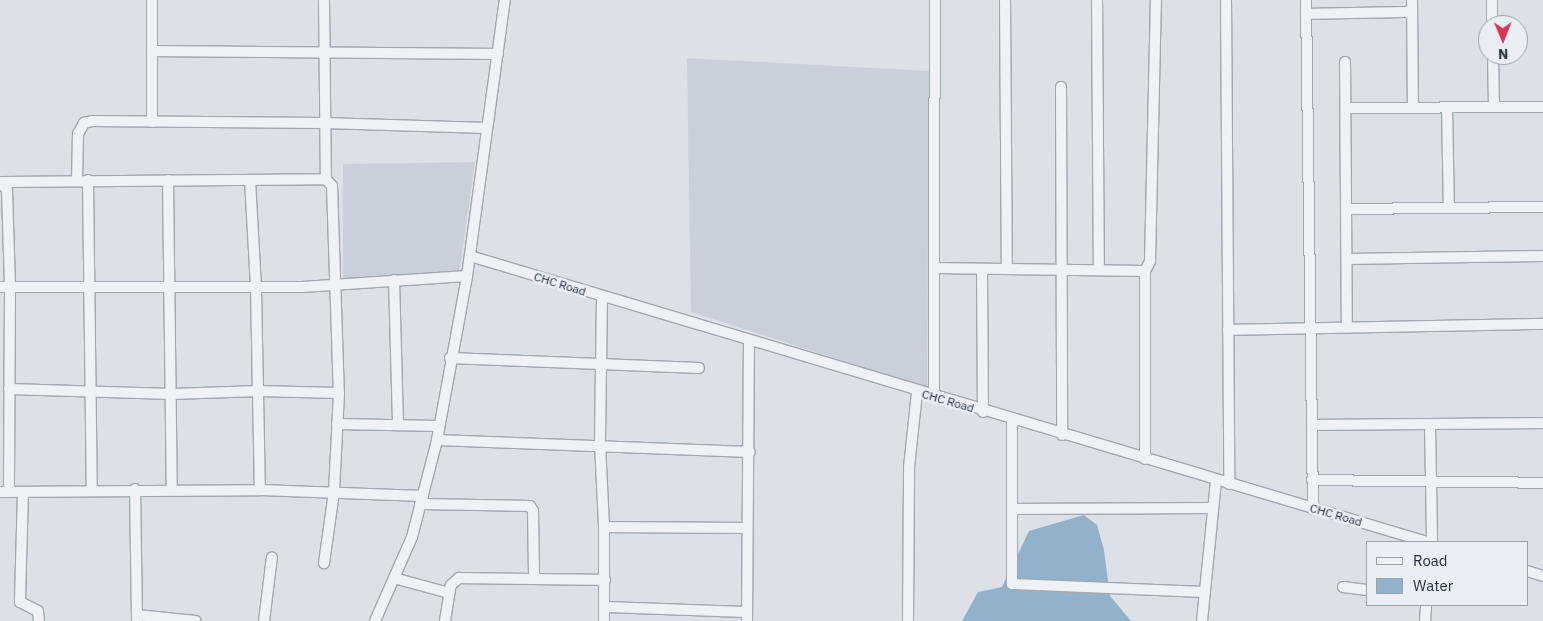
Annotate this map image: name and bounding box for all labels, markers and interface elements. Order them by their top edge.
north arrow [1478,15,1528,65]
text: N [1498,45,1508,63]
street label: CHC Road [532,269,588,299]
street label: CHC Road [920,387,976,415]
street label: CHC Road [1308,501,1364,529]
legend [1366,541,1528,606]
text: Road [1413,551,1448,570]
text: Water [1413,576,1453,595]

